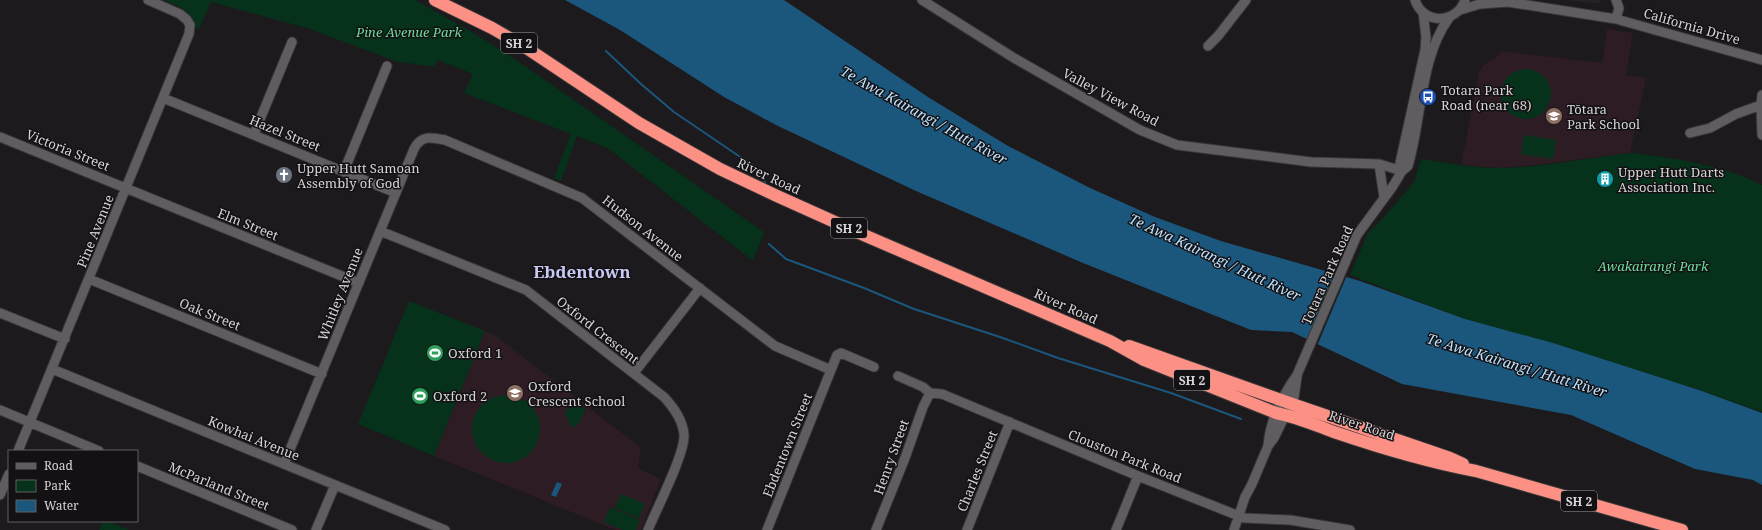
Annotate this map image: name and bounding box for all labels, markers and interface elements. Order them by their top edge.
street label: California Drive [1642,4,1742,48]
park label: Pine Avenue Park [355,23,463,41]
road number: SH 2 [501,33,537,53]
water label: Te Awa Kairangi / Hutt River [837,61,1011,169]
street label: Valley View Road [1060,64,1162,130]
place label: Totara Park Road (near 68) [1441,81,1531,114]
bus stop icon: Totara Park Road (near 68) [1418,87,1438,107]
place label: Tōtara Park School [1567,100,1640,133]
school or university icon: Tōtara Park School [1544,106,1564,126]
street label: Hazel Street [247,111,323,156]
street label: Victoria Street [24,125,113,175]
street label: River Road [734,153,804,199]
place label: Upper Hutt Samoan Assembly of God [297,159,420,192]
place label: Upper Hutt Darts Association Inc. [1618,163,1724,196]
church icon: Upper Hutt Samoan Assembly of God [274,165,294,185]
building icon: Upper Hutt Darts Association Inc. [1595,169,1615,189]
street label: Hudson Avenue [599,191,687,265]
street label: Pine Avenue [72,192,118,270]
street label: Elm Street [215,204,281,244]
water label: Te Awa Kairangi / Hutt River [1126,209,1304,305]
road number: SH 2 [831,218,867,238]
street label: Totara Park Road [1297,223,1357,327]
street label: Whitley Avenue [313,245,367,343]
park label: Awakairangi Park [1597,257,1709,275]
district label: Ebdentown [533,260,631,283]
street label: River Road [1031,284,1101,328]
street label: Oxford Crescent [553,292,643,368]
street label: Oak Street [177,294,244,335]
water label: Te Awa Kairangi / Hutt River [1425,328,1610,402]
sports icon: Oxford 1 [425,343,445,363]
place label: Oxford 1 [448,344,502,362]
road number: SH 2 [1174,370,1210,390]
place label: Oxford Crescent School [528,377,625,410]
school or university icon: Oxford Crescent School [505,383,525,403]
sports icon: Oxford 2 [410,386,430,406]
place label: Oxford 2 [433,387,487,405]
street label: Ebdentown Street [758,390,816,500]
street label: River Road [1327,406,1397,444]
street label: Kowhai Avenue [206,411,302,465]
street label: Henry Street [869,417,913,497]
street label: Clouston Park Road [1065,425,1185,487]
street label: Charles Street [953,427,1002,514]
legend [8,450,138,522]
text: Road [44,457,74,474]
street label: McParland Street [166,458,272,515]
text: Park [44,477,72,494]
road number: SH 2 [1561,491,1597,511]
text: Water [44,497,79,514]

